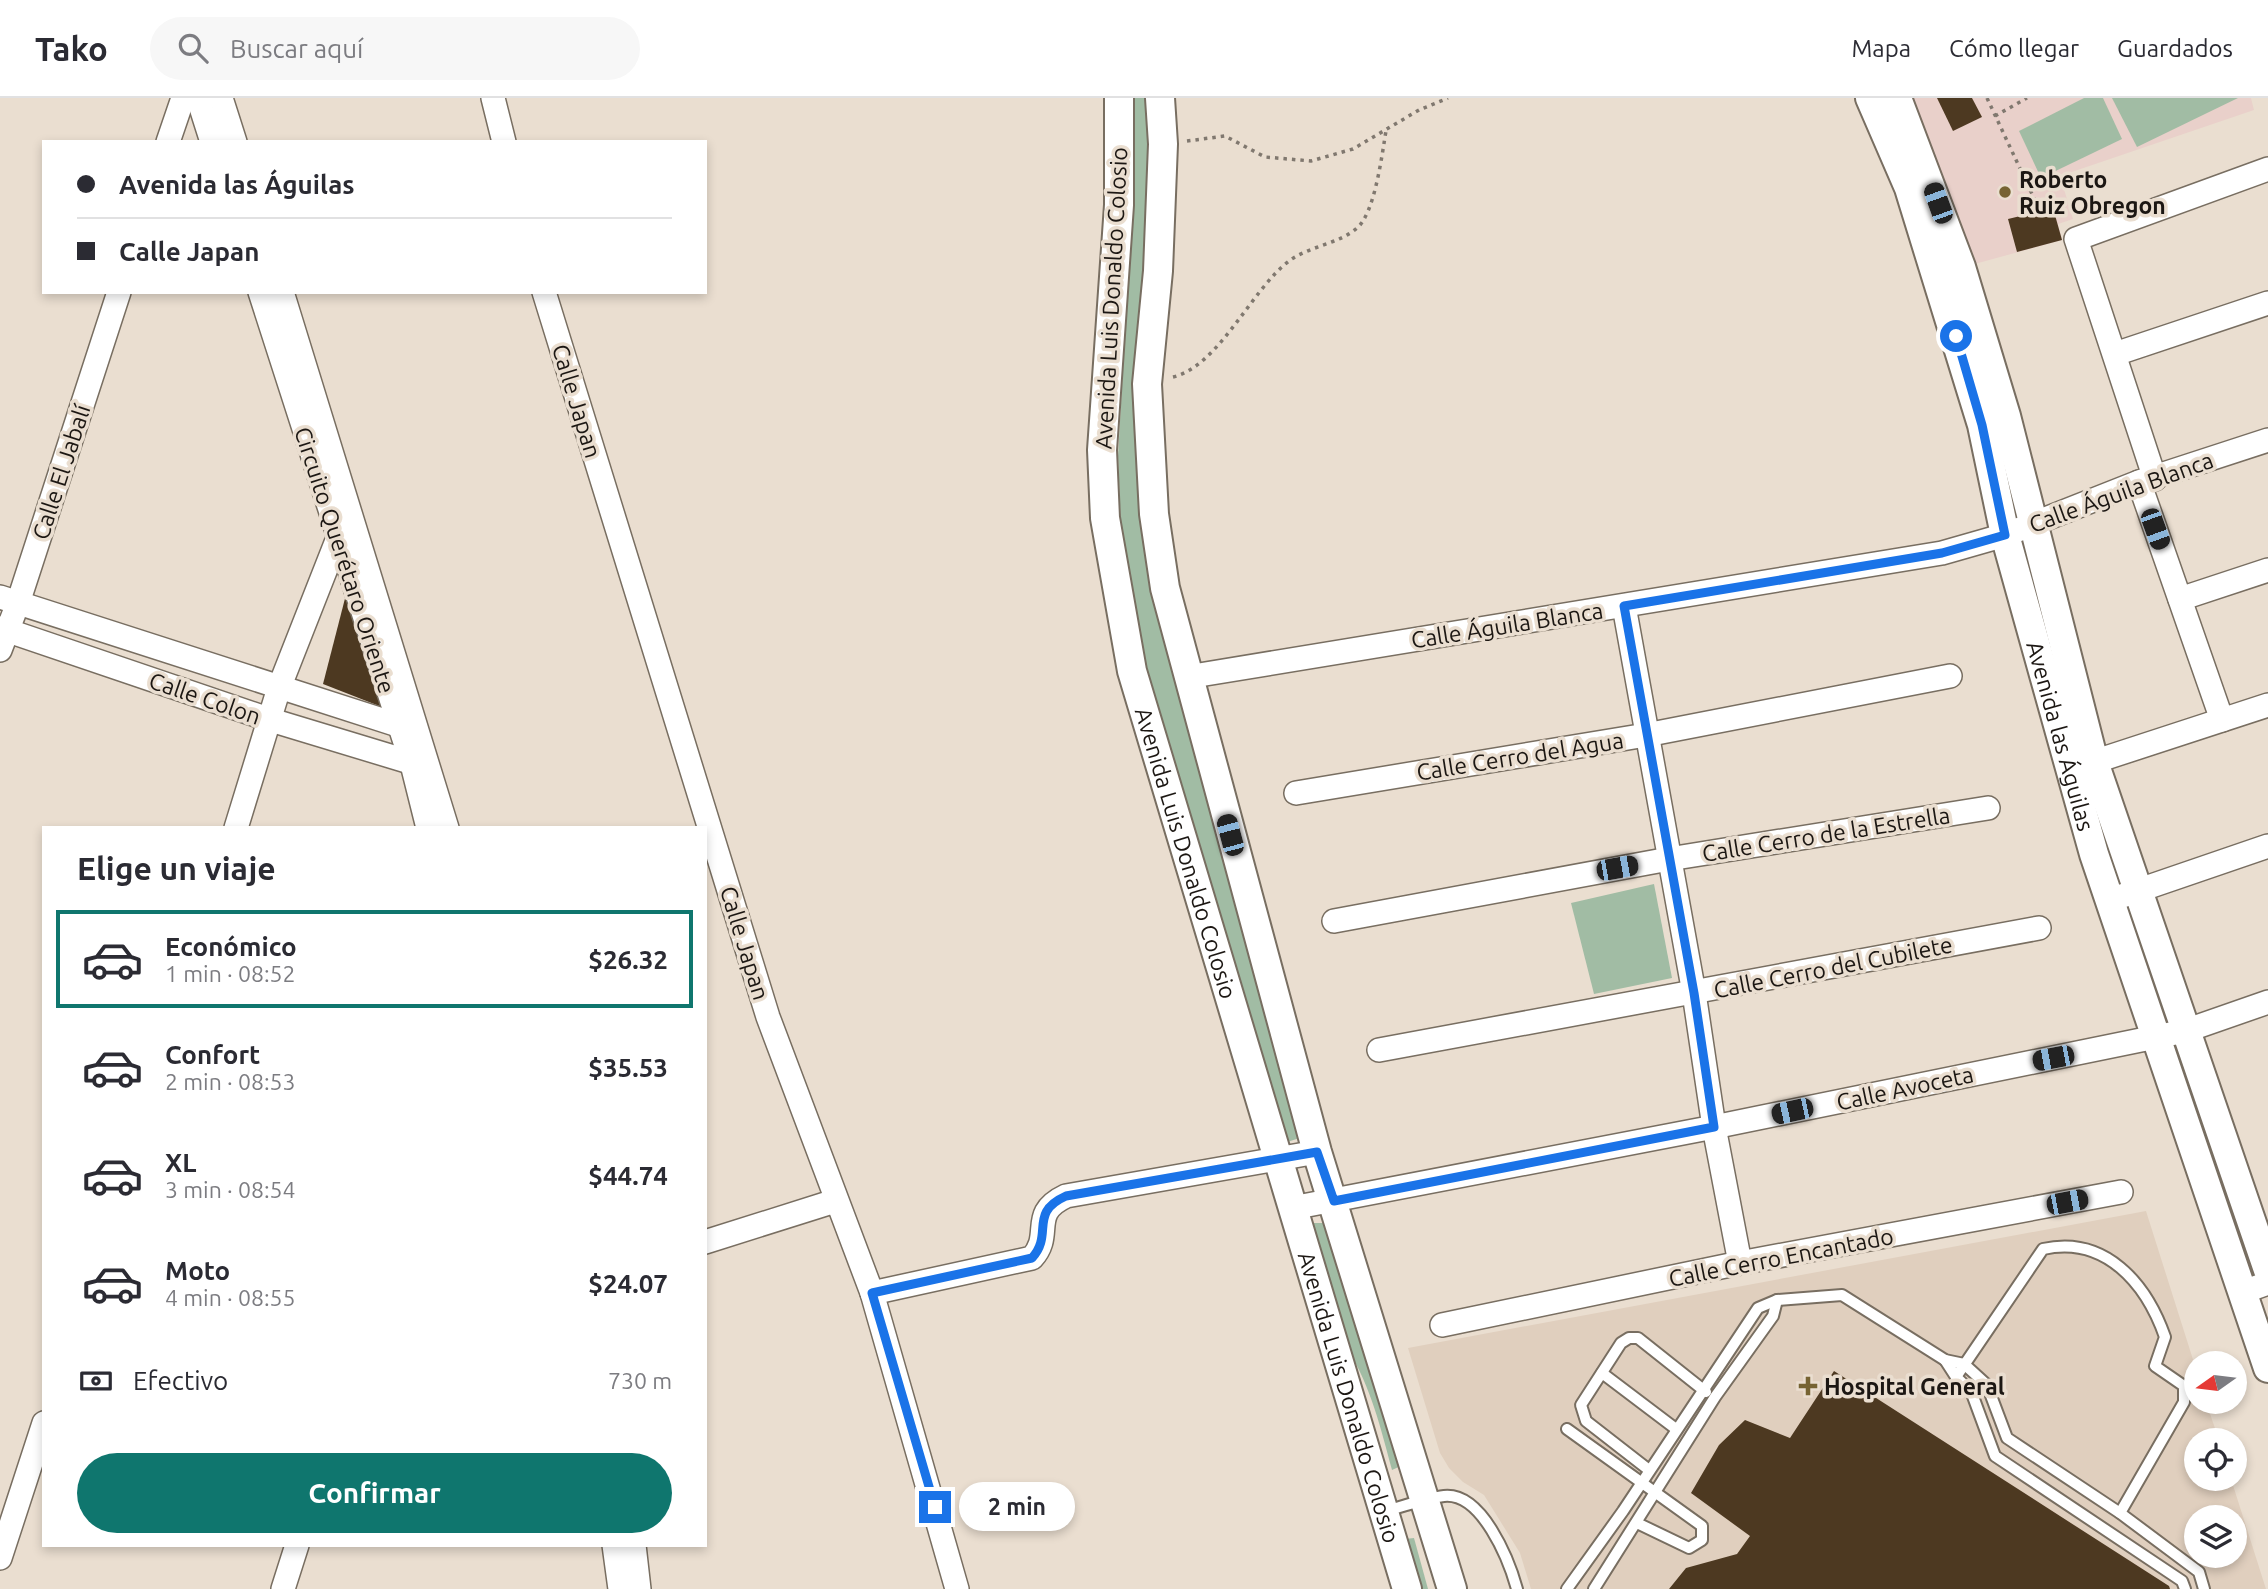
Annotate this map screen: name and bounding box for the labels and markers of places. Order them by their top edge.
place label: Roberto Ruiz Obregon [2019,167,2166,218]
marker: Roberto Ruiz Obregon [1997,184,2013,200]
place label: Hospital General [1824,1374,2005,1399]
marker: Hospital General [1798,1376,1818,1396]

